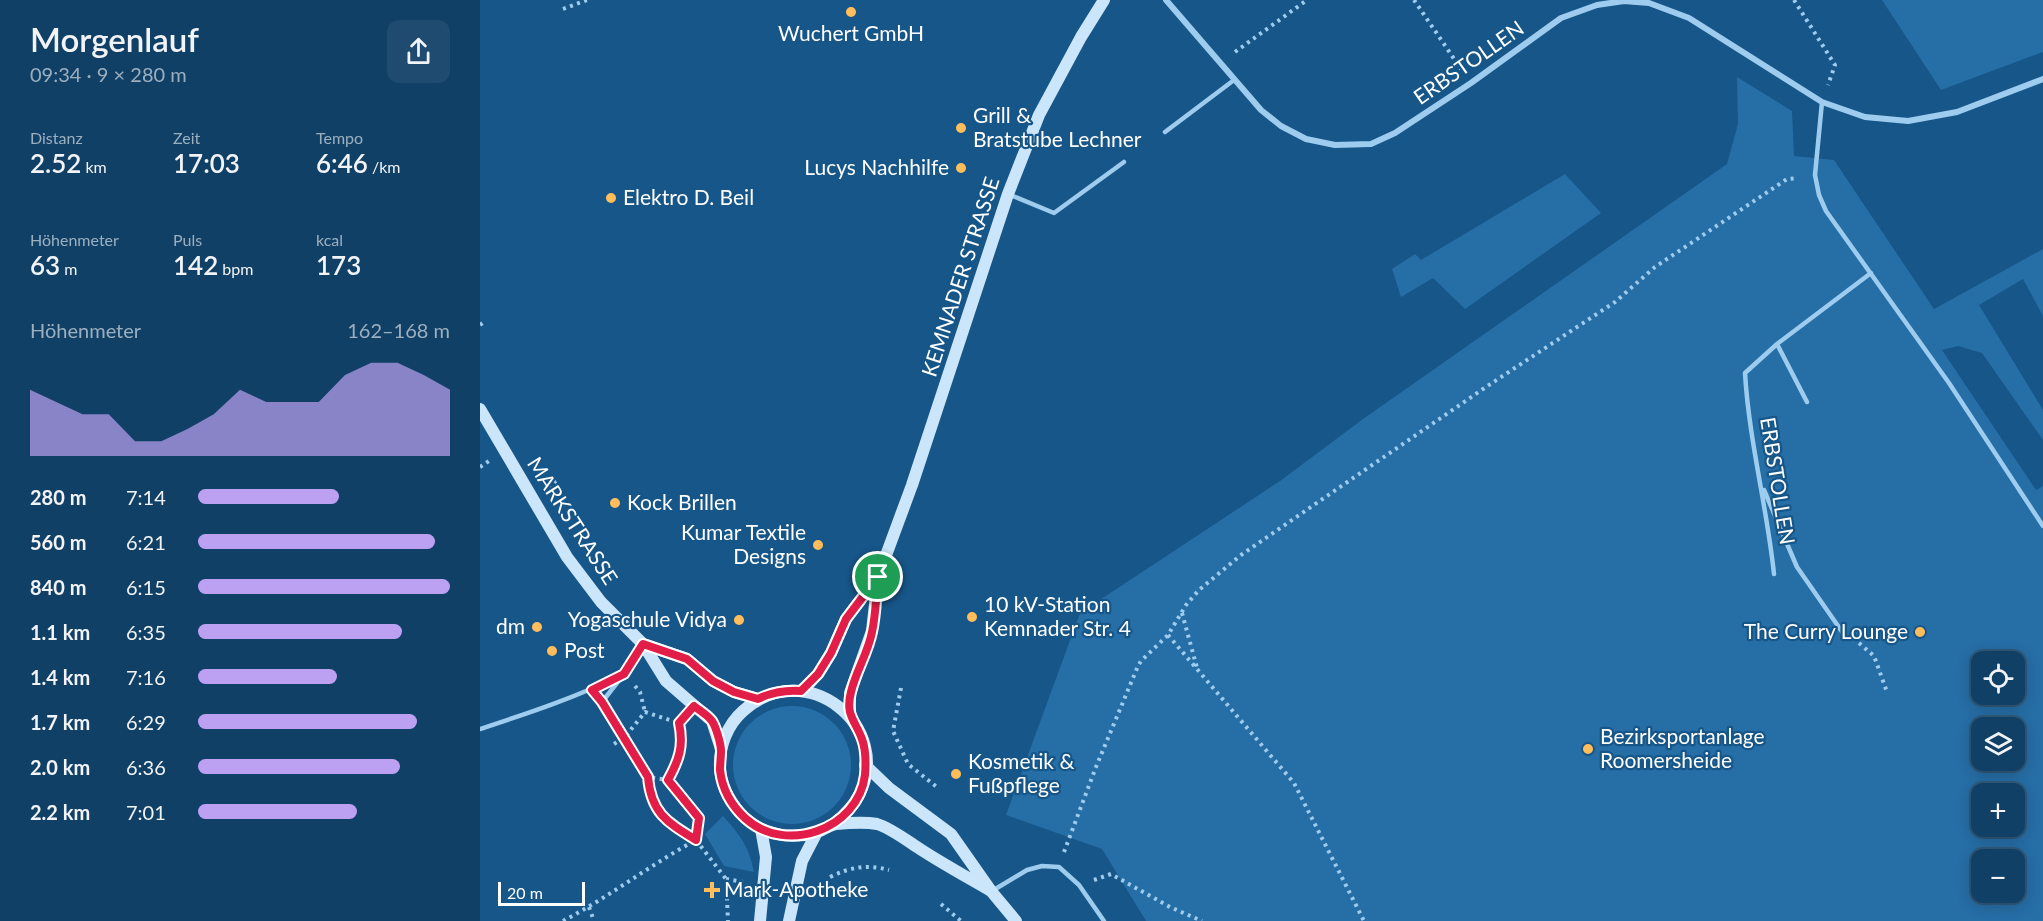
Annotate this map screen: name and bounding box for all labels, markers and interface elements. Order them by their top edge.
marker: Wuchert GmbH [844,5,858,19]
street label: ERBSTOLLEN [1408,15,1528,109]
text: Morgenlauf [30,19,199,59]
button: share [387,20,450,83]
place label: Wuchert GmbH [778,20,924,45]
text: 09:34 · 9 × 280 m [30,62,187,86]
place label: Grill & Bratstube Lechner [973,102,1142,151]
marker: Grill & Bratstube Lechner [954,121,968,135]
text: Distanz [30,128,83,147]
text: Zeit [173,128,200,147]
text: Tempo [316,128,363,147]
text: 2.52 [30,147,81,179]
text: 17:03 [173,147,240,179]
text: 6:46 [316,147,368,179]
place label: Lucys Nachhilfe [804,154,949,179]
text: km [81,157,107,176]
text: /km [368,157,400,176]
marker: Lucys Nachhilfe [954,161,968,175]
street label: KEMNADER STRASSE [915,174,1004,380]
place label: Elektro D. Beil [623,184,754,209]
marker: Elektro D. Beil [604,191,618,205]
text: Höhenmeter [30,230,119,249]
text: Puls [173,230,202,249]
text: kcal [316,230,343,249]
text: 63 [30,249,60,281]
text: 142 [173,249,218,281]
text: 173 [316,249,361,281]
text: m [60,259,77,278]
text: bpm [218,259,253,278]
text: Höhenmeter [30,318,141,342]
text: 162–168 m [347,318,450,342]
street label: ERBSTOLLEN [1756,415,1801,546]
street label: MARKSTRASSE [523,452,624,589]
text: 280 m [30,485,86,509]
text: 7:14 [126,485,166,509]
place label: Kock Brillen [627,489,737,514]
marker: Kock Brillen [608,496,622,510]
place label: Kumar Textile Designs [681,519,806,568]
text: 560 m [30,530,86,554]
text: 6:21 [126,530,166,554]
marker: Kumar Textile Designs [811,538,825,552]
pin [852,551,903,602]
icon: arrive [861,560,894,593]
text: 840 m [30,575,86,599]
text: 6:15 [126,575,166,599]
place label: 10 kV-Station Kemnader Str. 4 [984,591,1131,640]
place label: Yogaschule Vidya [568,606,727,631]
marker: 10 kV-Station Kemnader Str. 4 [965,610,979,624]
place label: dm [496,613,525,638]
marker: Yogaschule Vidya [732,613,746,627]
place label: The Curry Lounge [1744,618,1908,643]
text: 1.1 km [30,620,90,644]
text: 6:35 [126,620,166,644]
marker: dm [530,620,544,634]
marker: The Curry Lounge [1913,625,1927,639]
place label: Post [564,637,605,662]
marker: Post [545,644,559,658]
map controls [1971,651,2025,903]
button: locate [1971,651,2025,705]
text: 1.4 km [30,665,90,689]
text: 7:16 [126,665,166,689]
text: 1.7 km [30,710,90,734]
text: 6:29 [126,710,166,734]
button: layers [1971,717,2025,771]
place label: Bezirksportanlage Roomersheide [1600,723,1765,772]
marker: Bezirksportanlage Roomersheide [1581,742,1595,756]
place label: Kosmetik & Fußpflege [968,748,1074,797]
text: 2.0 km [30,755,90,779]
text: 6:36 [126,755,166,779]
marker: Kosmetik & Fußpflege [949,767,963,781]
button: + [1971,783,2025,837]
text: 2.2 km [30,800,90,824]
text: 7:01 [126,800,166,824]
button: − [1971,849,2025,903]
place label: Mark-Apotheke [724,876,868,901]
scale bar [498,879,585,906]
text: 20 m [507,883,543,902]
marker: Mark-Apotheke [705,883,719,897]

